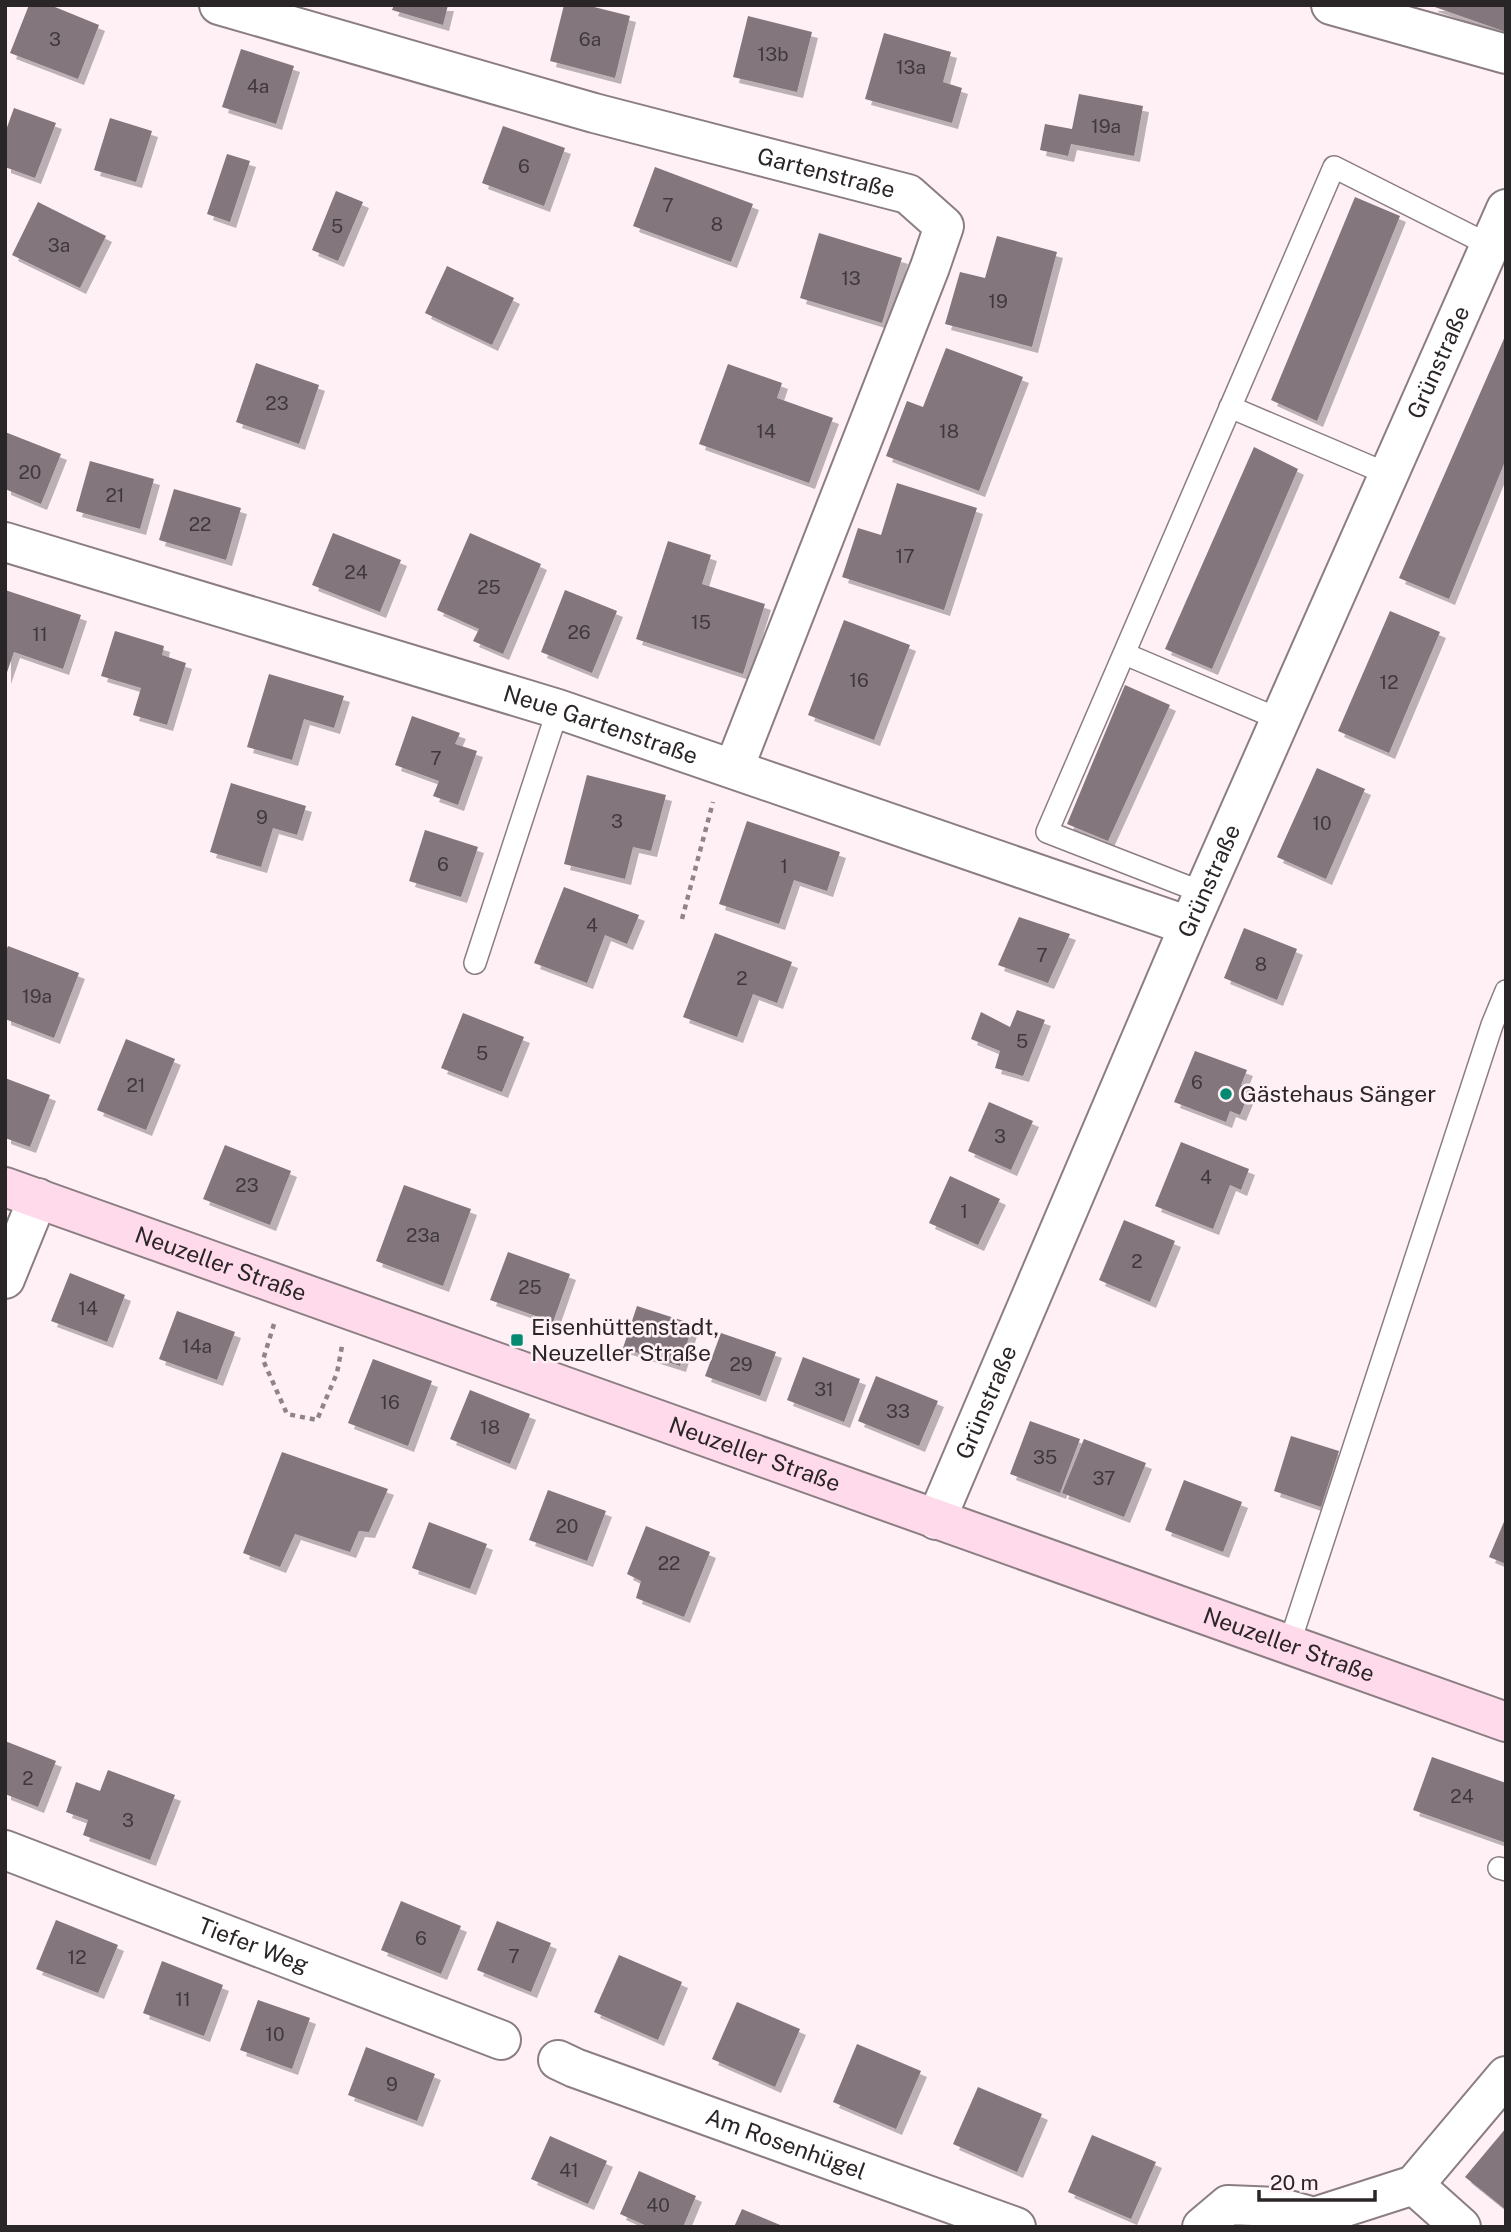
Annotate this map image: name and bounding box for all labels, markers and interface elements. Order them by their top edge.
house number: 3 [49,28,61,50]
house number: 6a [579,28,601,50]
house number: 13b [757,43,789,65]
house number: 13a [896,56,926,78]
house number: 4a [247,75,269,97]
house number: 19a [1091,115,1121,137]
street label: Gartenstraße [754,142,898,203]
house number: 6 [518,155,530,177]
house number: 7 [662,194,674,216]
house number: 8 [711,213,723,235]
house number: 5 [331,215,343,237]
house number: 3a [48,234,70,256]
house number: 13 [841,267,861,289]
house number: 19 [988,290,1008,312]
street label: Grünstraße [1401,301,1475,423]
house number: 23 [265,392,289,414]
house number: 14 [756,420,776,442]
house number: 18 [939,420,959,442]
house number: 20 [19,461,41,483]
house number: 21 [105,484,125,506]
house number: 22 [189,513,211,535]
house number: 17 [895,545,915,567]
house number: 24 [344,561,368,583]
house number: 25 [477,576,501,598]
house number: 15 [691,611,711,633]
house number: 26 [567,621,591,643]
house number: 11 [32,623,48,645]
house number: 16 [849,669,869,691]
house number: 12 [1379,671,1399,693]
street label: Neue Gartenstraße [500,679,702,769]
house number: 7 [430,747,442,769]
house number: 9 [256,806,268,828]
house number: 3 [611,810,623,832]
house number: 10 [1312,812,1332,834]
street label: Grünstraße [1172,820,1245,941]
house number: 6 [437,853,449,875]
house number: 1 [780,855,788,877]
house number: 4 [586,914,598,936]
house number: 7 [1036,944,1048,966]
house number: 8 [1255,953,1267,975]
house number: 2 [736,967,748,989]
house number: 19a [22,985,52,1007]
house number: 5 [1016,1030,1028,1052]
house number: 5 [476,1042,488,1064]
house number: 6 [1191,1071,1203,1093]
house number: 21 [126,1074,146,1096]
place label: Gästehaus Sänger [1240,1080,1436,1107]
marker: Gästehaus Sänger [1218,1086,1234,1102]
house number: 3 [994,1125,1006,1147]
house number: 4 [1200,1166,1212,1188]
house number: 23 [235,1174,259,1196]
house number: 1 [960,1200,968,1222]
street label: Neuzeller Straße [132,1220,310,1306]
house number: 23a [406,1224,440,1246]
house number: 2 [1131,1250,1143,1272]
house number: 25 [518,1276,542,1298]
house number: 14 [78,1297,98,1319]
place label: Eisenhüttenstadt, Neuzeller Straße [531,1313,719,1366]
marker: Eisenhüttenstadt, Neuzeller Straße [509,1332,525,1348]
house number: 14a [182,1335,212,1357]
street label: Grünstraße [950,1341,1022,1463]
house number: 29 [729,1353,753,1375]
house number: 31 [814,1378,834,1400]
house number: 16 [380,1391,400,1413]
house number: 33 [886,1400,910,1422]
street label: Neuzeller Straße [666,1411,844,1497]
house number: 18 [480,1416,500,1438]
house number: 35 [1033,1446,1057,1468]
house number: 37 [1092,1467,1116,1489]
house number: 20 [556,1515,578,1537]
house number: 22 [658,1552,680,1574]
street label: Neuzeller Straße [1200,1601,1378,1687]
house number: 2 [22,1767,34,1789]
house number: 24 [1450,1785,1474,1807]
house number: 3 [122,1809,134,1831]
street label: Tiefer Weg [195,1911,313,1978]
house number: 6 [415,1927,427,1949]
house number: 7 [508,1945,520,1967]
house number: 12 [67,1946,87,1968]
house number: 11 [175,1988,191,2010]
house number: 10 [265,2023,285,2045]
house number: 9 [386,2073,398,2095]
street label: Am Rosenhügel [702,2102,870,2185]
scale bar [1259,2158,1374,2202]
house number: 41 [559,2159,579,2181]
text: 20 m [1270,2170,1319,2195]
house number: 40 [646,2194,670,2216]

